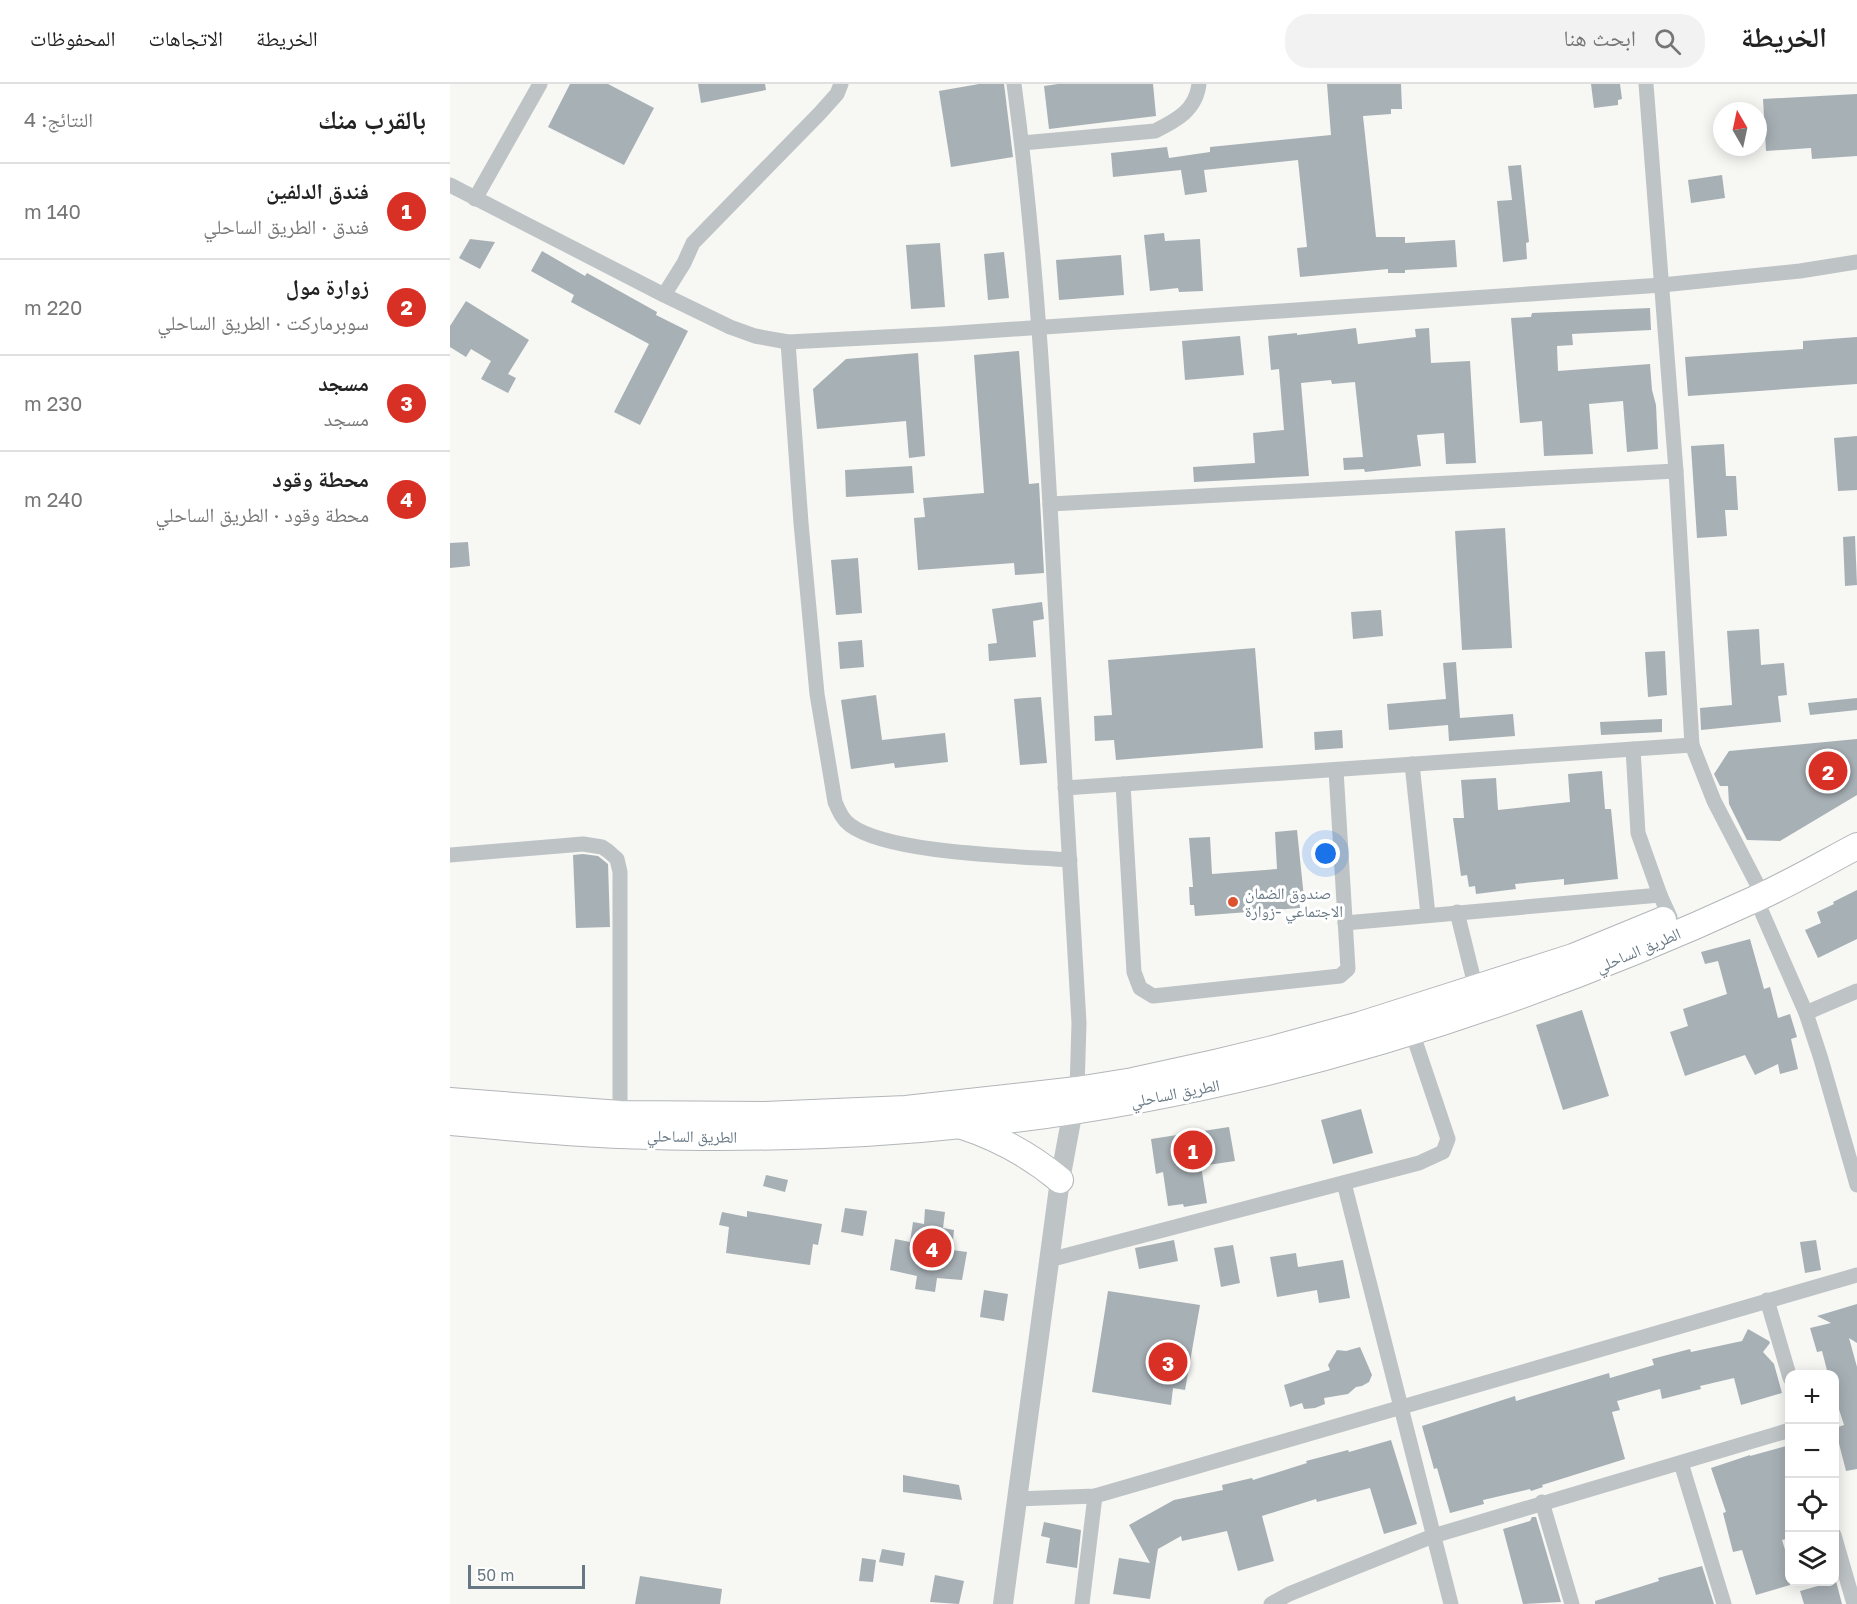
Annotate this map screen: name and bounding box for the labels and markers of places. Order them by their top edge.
pin: 2 [1808,748,1848,794]
place label: صندوق الضمان الاجتماعي -زوارة [1245,883,1343,924]
marker: صندوق الضمان الاجتماعي -زوارة [1226,895,1240,909]
pin: 1 [1174,1128,1212,1172]
pin: 4 [912,1226,952,1270]
pin: 3 [1148,1340,1188,1384]

